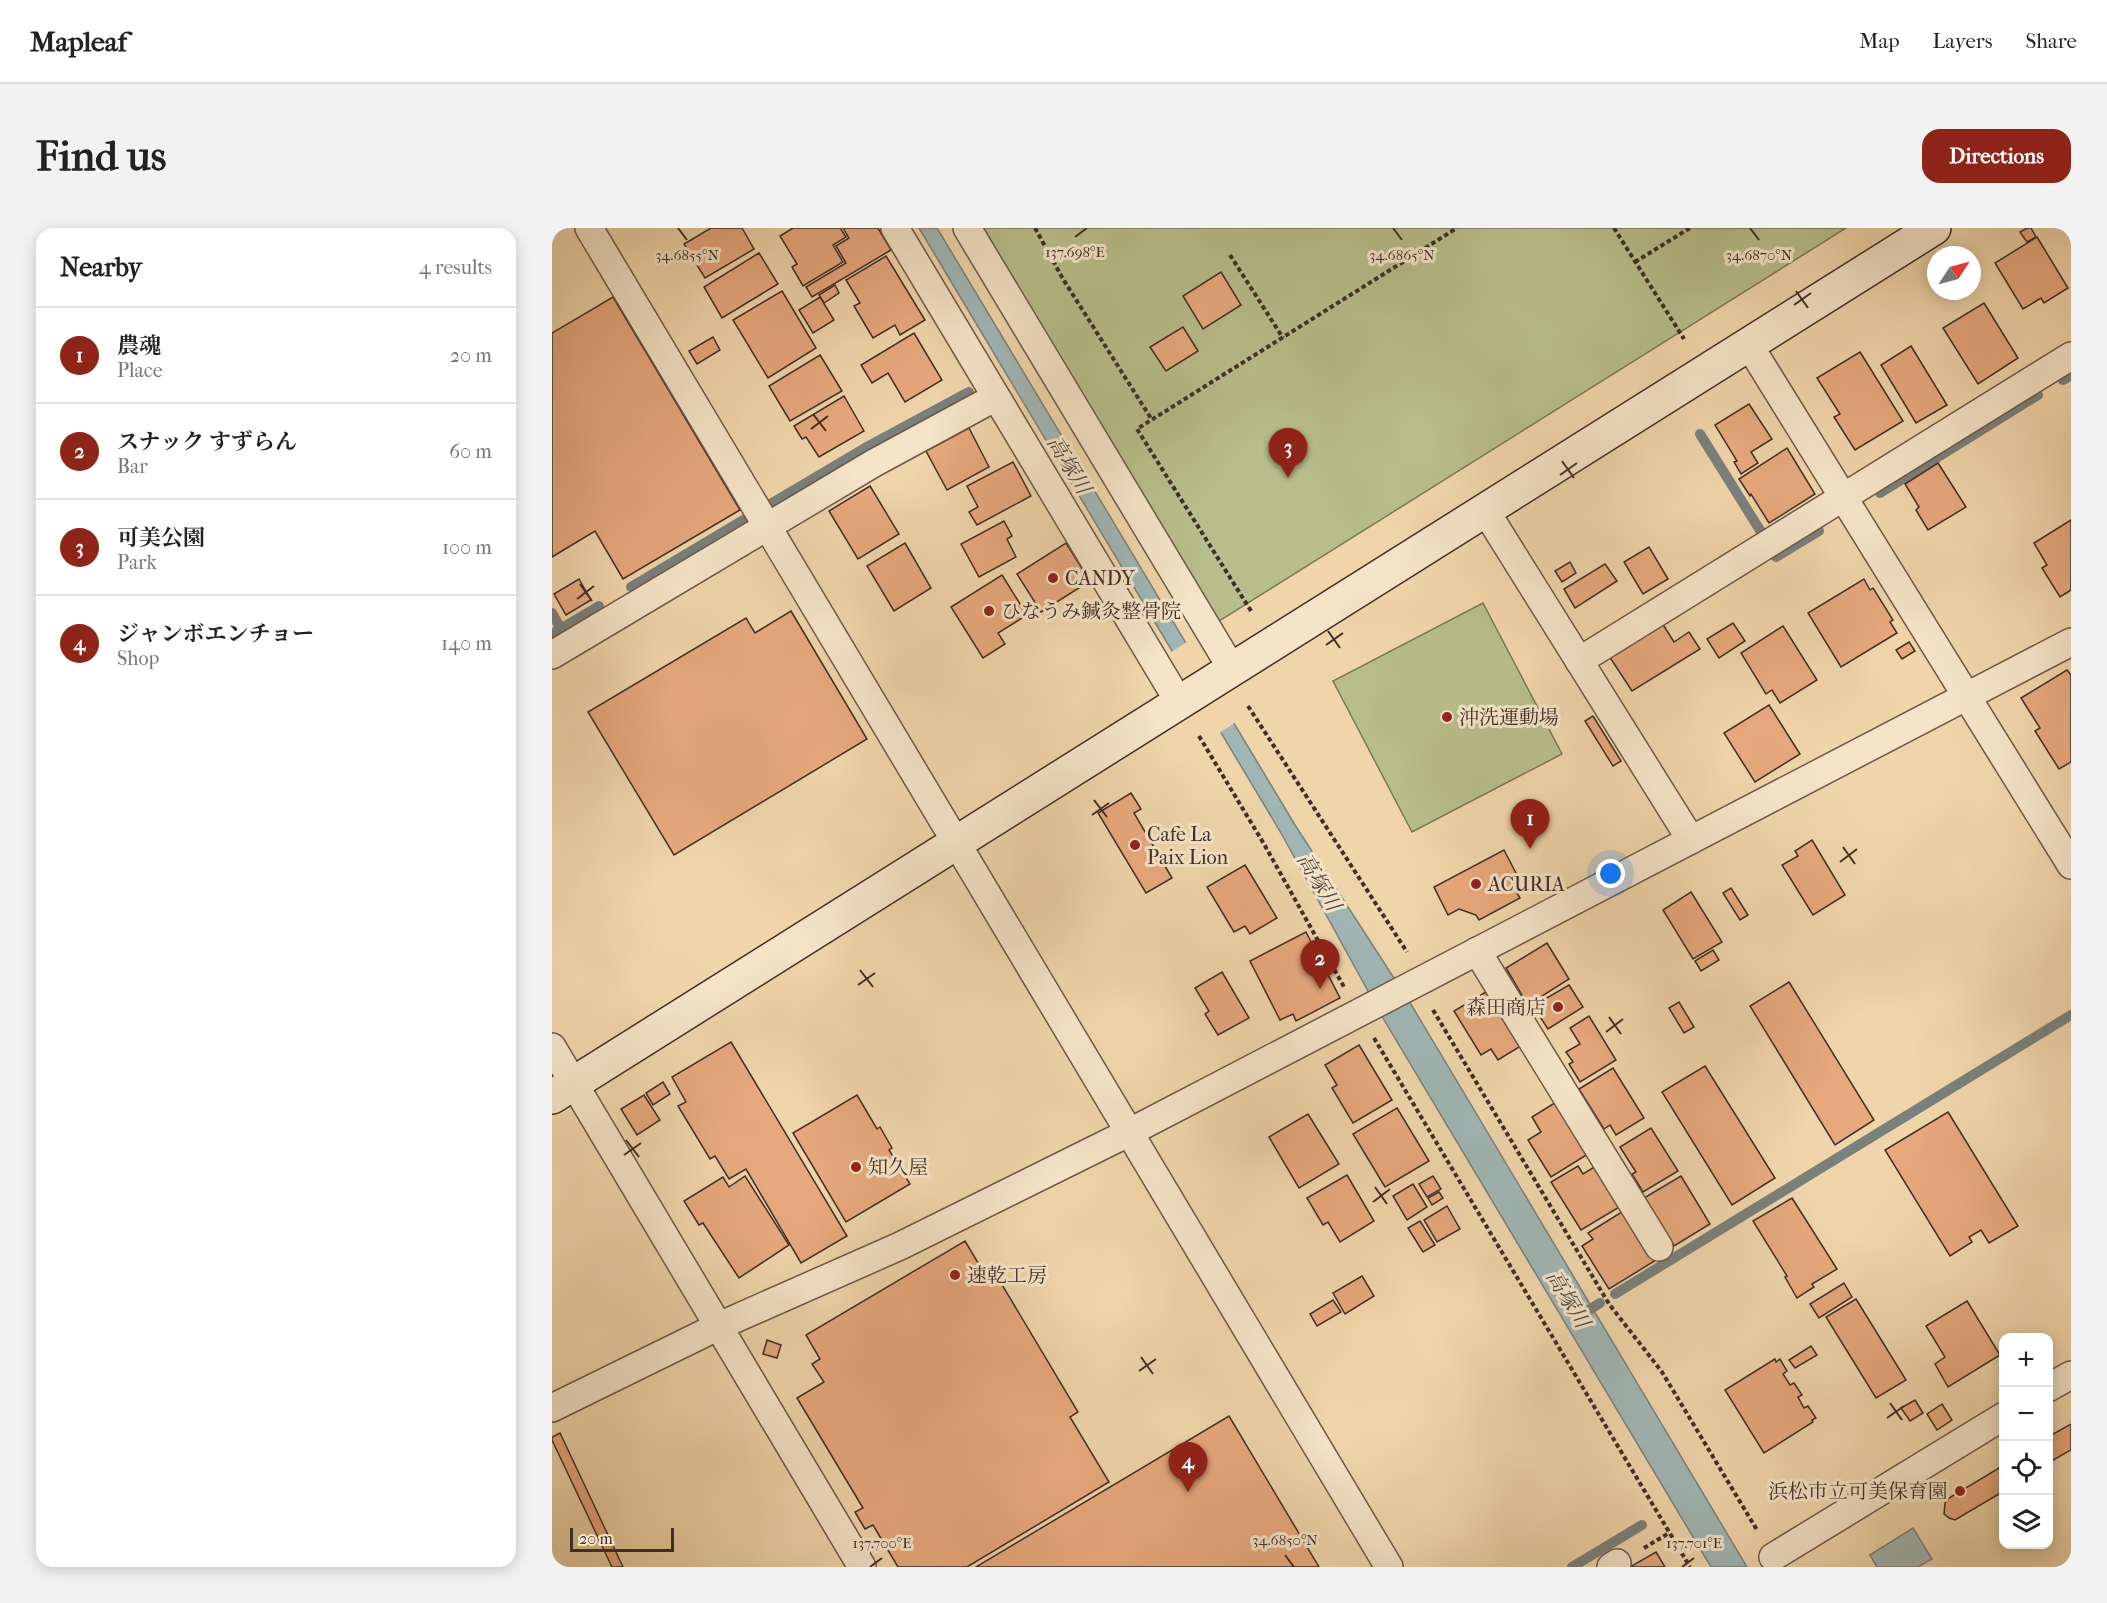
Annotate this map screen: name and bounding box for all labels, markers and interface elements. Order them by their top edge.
text: Mapleaf [30,25,127,58]
text: Map [1859,29,1900,53]
text: Layers [1933,29,1992,53]
text: Share [2025,29,2077,53]
button: Directions [1922,129,2071,183]
text: Find us [36,132,166,181]
text: 137.698°E [1045,243,1105,261]
text: 34.6855°N [655,246,719,264]
text: 34.6865°N [1369,246,1435,264]
text: 34.6870°N [1726,246,1793,264]
north arrow [1927,246,1981,300]
text: Nearby [60,252,142,283]
text: 4 results [419,256,492,279]
text: 農魂 [117,333,161,359]
text: 1 [76,344,83,367]
text: 20 m [450,344,492,367]
text: Place [117,359,163,382]
pin: 3 [1268,428,1308,478]
text: スナック すずらん [117,429,297,455]
water label: 高塚川 [1042,432,1097,500]
text: 2 [74,440,85,463]
text: 60 m [449,440,492,463]
text: Bar [117,455,148,478]
text: 可美公園 [117,525,205,551]
text: 3 [75,536,84,559]
text: 100 m [442,536,492,559]
text: Park [117,551,157,574]
place label: CANDY [1065,567,1136,590]
marker: CANDY [1046,571,1060,585]
place label: ひなうみ鍼灸整骨院 [1001,600,1181,623]
marker: ひなうみ鍼灸整骨院 [982,604,996,618]
text: ジャンボエンチョー [117,621,314,647]
text: 4 [74,632,85,655]
text: 140 m [441,632,492,655]
text: Shop [117,647,159,670]
place label: 沖洗運動場 [1459,706,1559,729]
marker: 沖洗運動場 [1440,710,1454,724]
pin: 1 [1510,800,1550,849]
place label: Cafe La Paix Lion [1147,823,1229,869]
marker: Cafe La Paix Lion [1128,838,1142,852]
water label: 高塚川 [1292,849,1347,917]
your location [1596,859,1625,888]
place label: ACURIA [1487,873,1566,896]
marker: ACURIA [1469,877,1483,891]
pin: 2 [1300,940,1340,989]
place label: 森田商店 [1466,996,1546,1019]
marker: 森田商店 [1551,1000,1565,1014]
place label: 知久屋 [868,1156,928,1179]
marker: 知久屋 [849,1160,863,1174]
place label: 速乾工房 [967,1264,1047,1287]
water label: 高塚川 [1541,1266,1596,1334]
marker: 速乾工房 [948,1268,962,1282]
map controls [1999,1333,2053,1549]
button: + [1999,1333,2053,1387]
button: − [1999,1387,2053,1441]
button: locate [1999,1441,2053,1495]
pin: 4 [1168,1442,1208,1492]
place label: 浜松市立可美保育園 [1768,1480,1948,1503]
marker: 浜松市立可美保育園 [1953,1484,1967,1498]
button: layers [1999,1495,2053,1549]
scale bar [570,1525,674,1552]
text: 20 m [579,1529,613,1548]
text: 34.6850°N [1252,1531,1318,1549]
text: 137.700°E [853,1534,911,1552]
text: 137.701°E [1666,1534,1722,1552]

